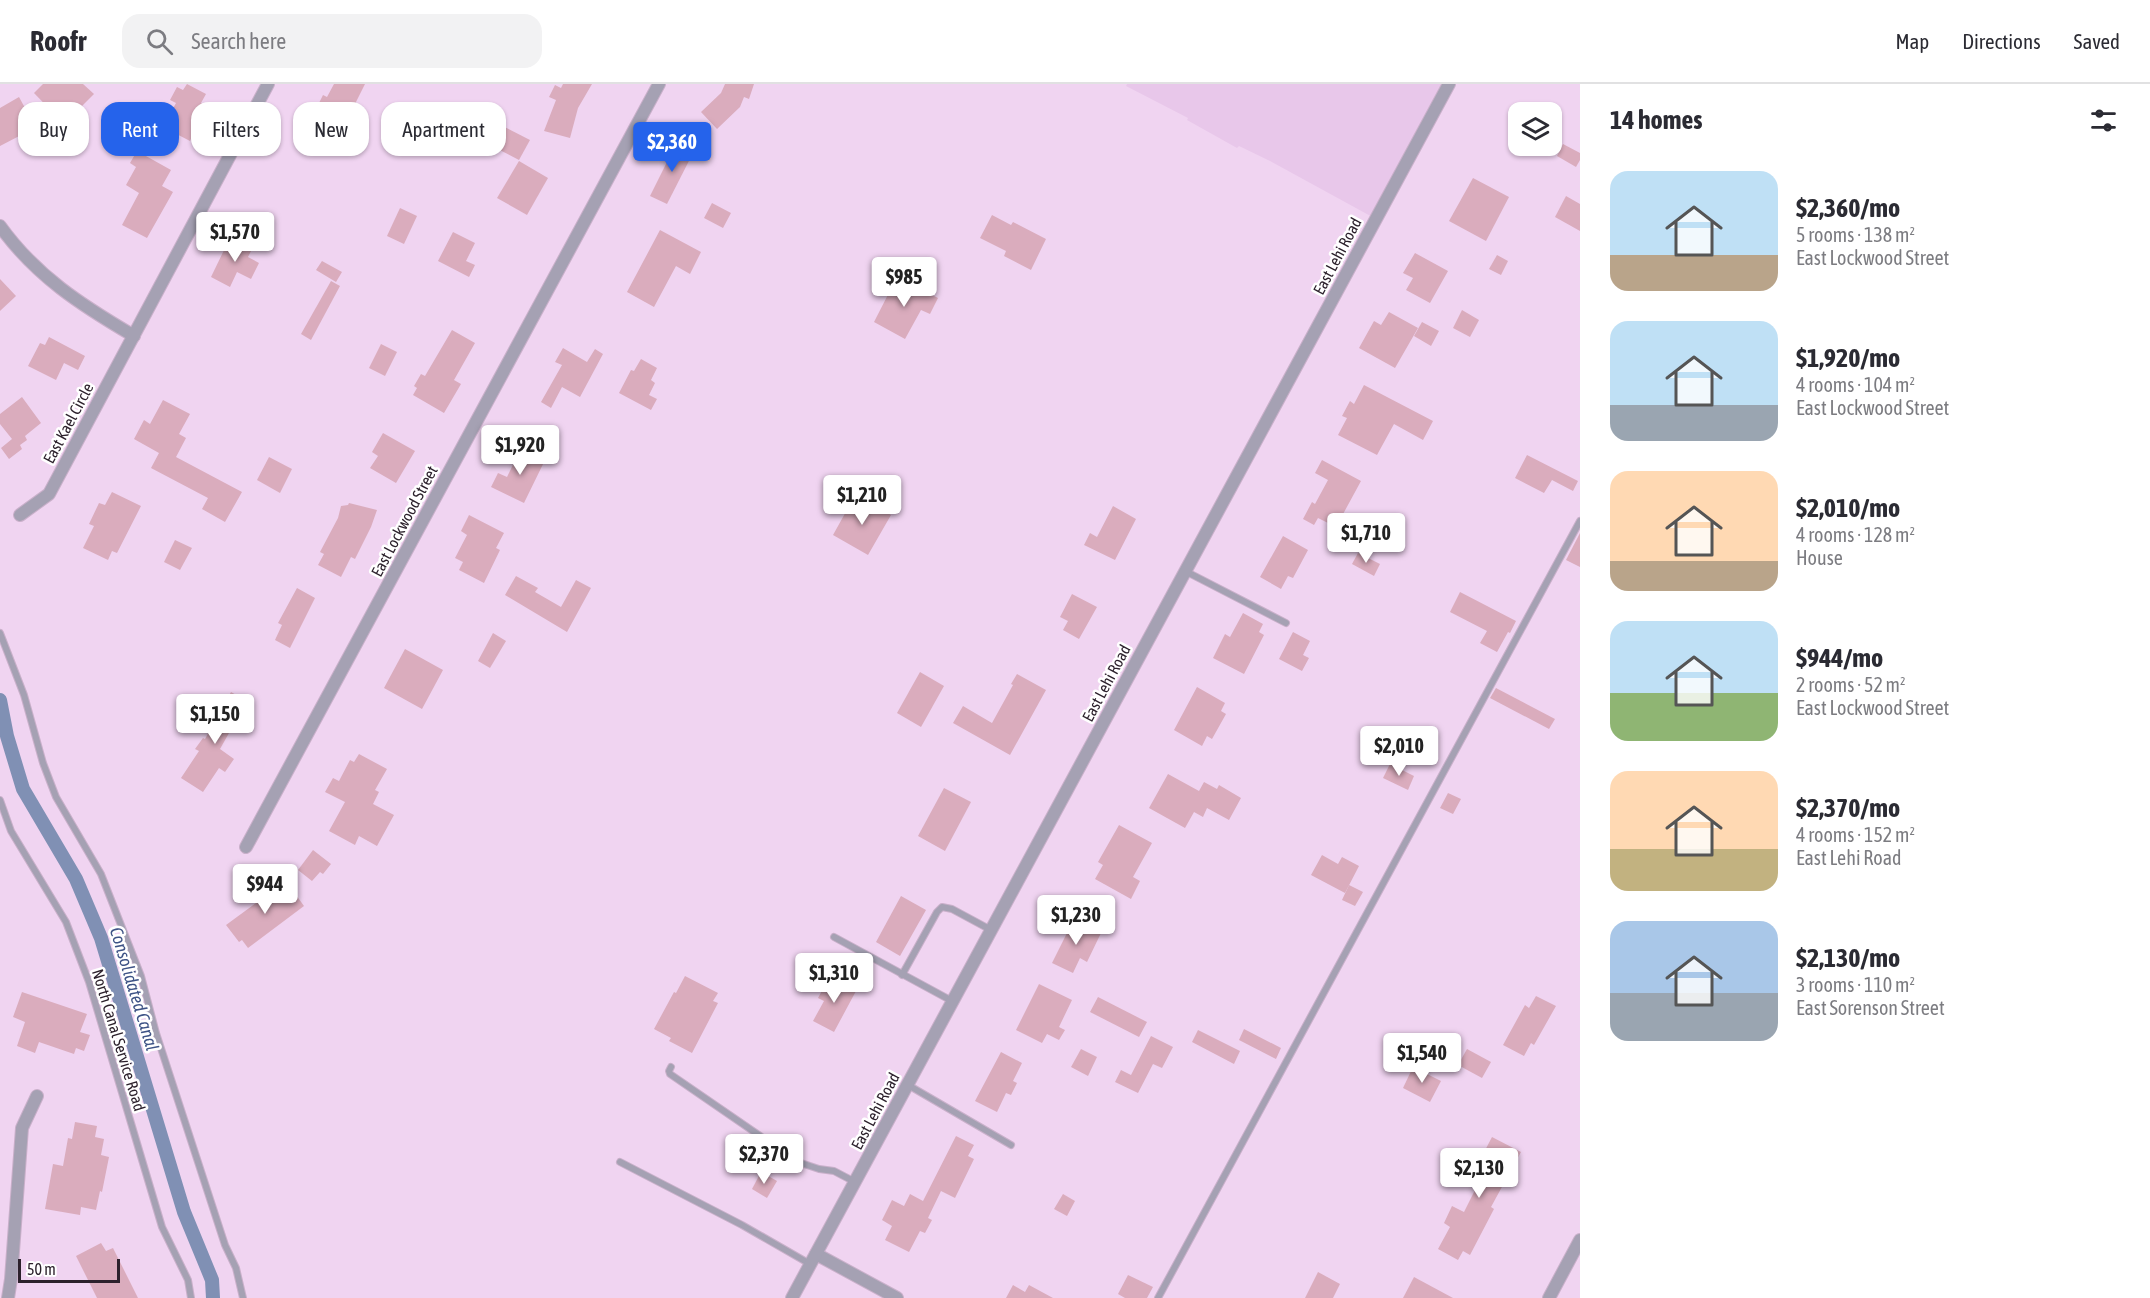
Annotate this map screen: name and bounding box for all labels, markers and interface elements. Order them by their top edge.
search box [122,14,542,68]
text: Roofr [30,25,86,57]
icon: search [143,25,176,58]
text: Search here [191,28,286,54]
text: Map [1895,29,1929,53]
text: Directions [1962,29,2041,53]
text: Saved [2074,29,2120,53]
chip: Buy [18,102,89,156]
chip: Rent [101,102,179,156]
chip: Filters [191,102,281,156]
chip: New [293,102,369,156]
chip: Apartment [381,102,506,156]
map controls [1508,102,1562,156]
button: layers [1508,102,1562,156]
icon: filters [2087,104,2120,137]
text: 14 homes [1610,105,1703,135]
pin: $2,360 [623,122,721,173]
text: $2,360 [647,130,697,153]
text: $2,360/mo [1796,193,1900,223]
icon: home [1658,195,1730,267]
pin: $1,570 [186,212,284,263]
street label: East Lehi Road [1309,215,1365,297]
text: $1,570 [210,220,260,243]
text: 5 rooms · 138 m² [1796,223,1915,246]
text: East Lockwood Street [1796,246,1949,269]
pin: $985 [868,257,940,308]
text: $985 [886,265,922,288]
text: $1,920/mo [1796,343,1900,373]
icon: home [1658,345,1730,417]
text: 4 rooms · 104 m² [1796,373,1915,396]
street label: East Kael Circle [39,380,97,466]
text: East Lockwood Street [1796,396,1949,419]
pin: $1,920 [471,425,569,476]
text: $1,920 [495,433,545,456]
street label: East Lockwood Street [367,462,441,579]
pin: $1,210 [813,475,911,526]
text: $1,210 [837,483,887,506]
text: $2,010/mo [1796,493,1900,523]
icon: home [1658,495,1730,567]
pin: $1,710 [1317,513,1415,564]
text: $1,710 [1341,521,1391,544]
text: 4 rooms · 128 m² [1796,523,1915,546]
text: House [1796,546,1843,569]
street label: East Lehi Road [1078,642,1134,724]
text: $944/mo [1796,643,1883,673]
icon: home [1658,645,1730,717]
text: 2 rooms · 52 m² [1796,673,1906,696]
pin: $1,150 [166,694,264,745]
text: East Lockwood Street [1796,696,1949,719]
text: $1,150 [190,702,240,725]
pin: $2,010 [1350,726,1448,777]
text: $2,010 [1374,734,1424,757]
text: $2,370/mo [1796,793,1900,823]
icon: home [1658,795,1730,867]
text: 4 rooms · 152 m² [1796,823,1915,846]
text: East Lehi Road [1796,846,1901,869]
pin: $944 [229,864,301,915]
text: $944 [247,872,283,895]
pin: $1,230 [1027,895,1125,946]
text: $1,230 [1051,903,1101,926]
water label: Consolidated Canal [106,925,163,1053]
text: $2,130/mo [1796,943,1900,973]
icon: home [1658,945,1730,1017]
pin: $1,310 [785,953,883,1004]
text: $1,310 [809,961,859,984]
street label: North Canal Service Road [89,967,149,1113]
text: 3 rooms · 110 m² [1796,973,1915,996]
text: East Sorenson Street [1796,996,1945,1019]
pin: $1,540 [1373,1033,1471,1084]
text: $1,540 [1397,1041,1447,1064]
street label: East Lehi Road [847,1070,903,1152]
pin: $2,370 [715,1134,813,1185]
text: $2,370 [739,1142,789,1165]
pin: $2,130 [1430,1148,1528,1199]
text: $2,130 [1454,1156,1504,1179]
scale bar [18,1256,120,1284]
text: 50 m [27,1260,56,1278]

